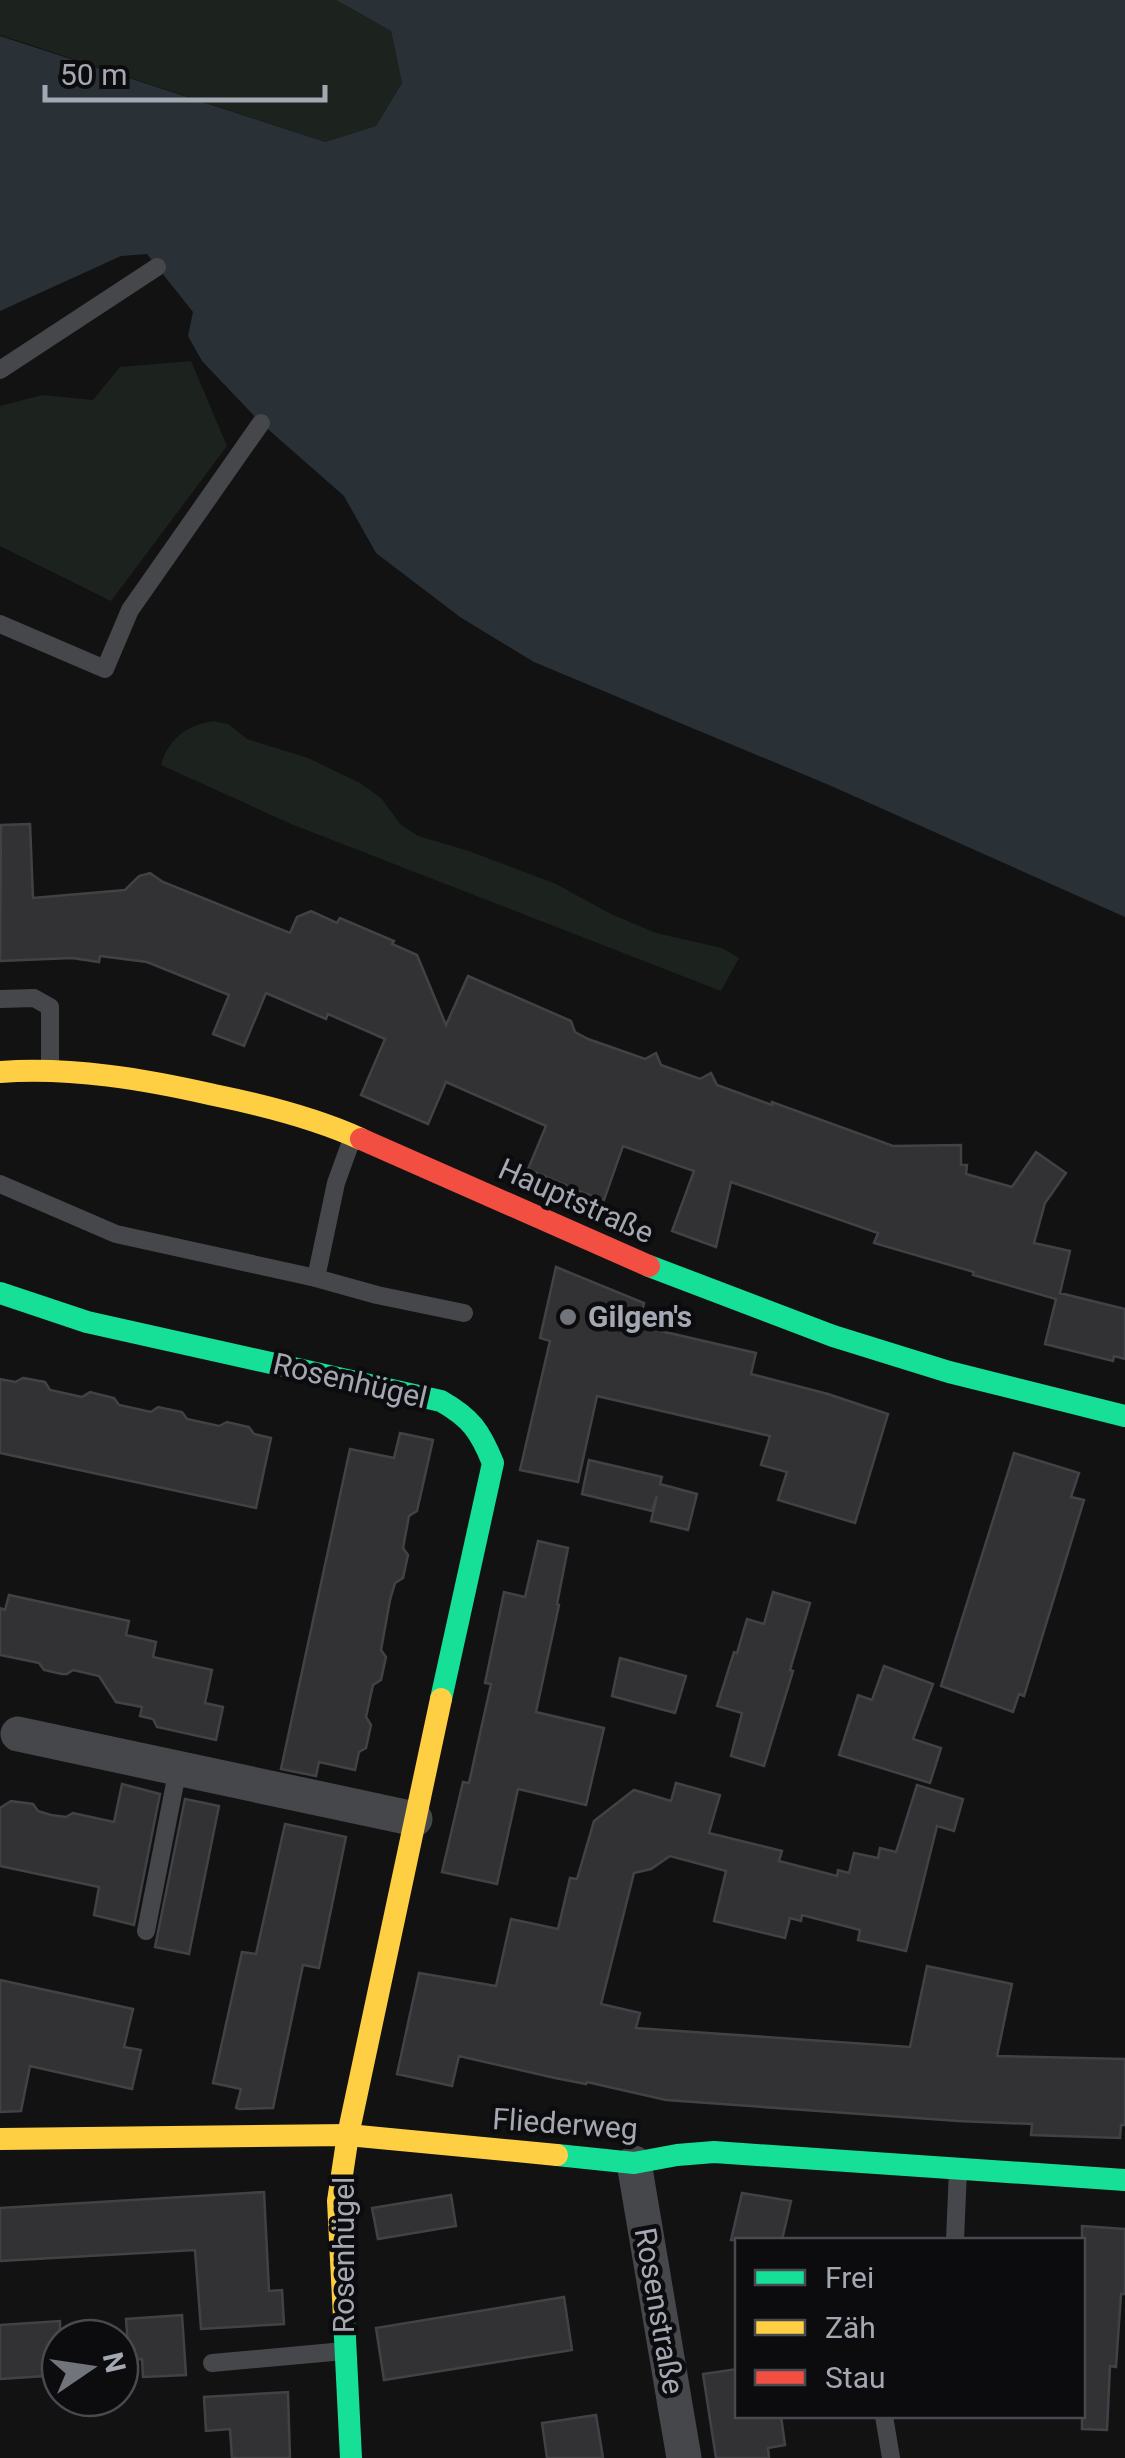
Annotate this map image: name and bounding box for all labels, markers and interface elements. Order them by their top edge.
scale bar [45,40,325,102]
text: 50 m [60,57,127,92]
street label: Hauptstraße [493,1151,659,1250]
place label: Gilgen's [588,1299,692,1334]
marker: Gilgen's [557,1306,579,1328]
street label: Rosenhügel [270,1346,430,1415]
street label: Fliederweg [491,2101,639,2146]
street label: Rosenhügel [326,2177,361,2333]
street label: Rosenstraße [628,2225,691,2397]
legend [735,2238,1085,2418]
text: Frei [825,2260,874,2295]
text: Zäh [825,2310,876,2345]
north arrow [40,2318,140,2418]
text: N [96,2349,132,2376]
text: Stau [825,2360,885,2395]

